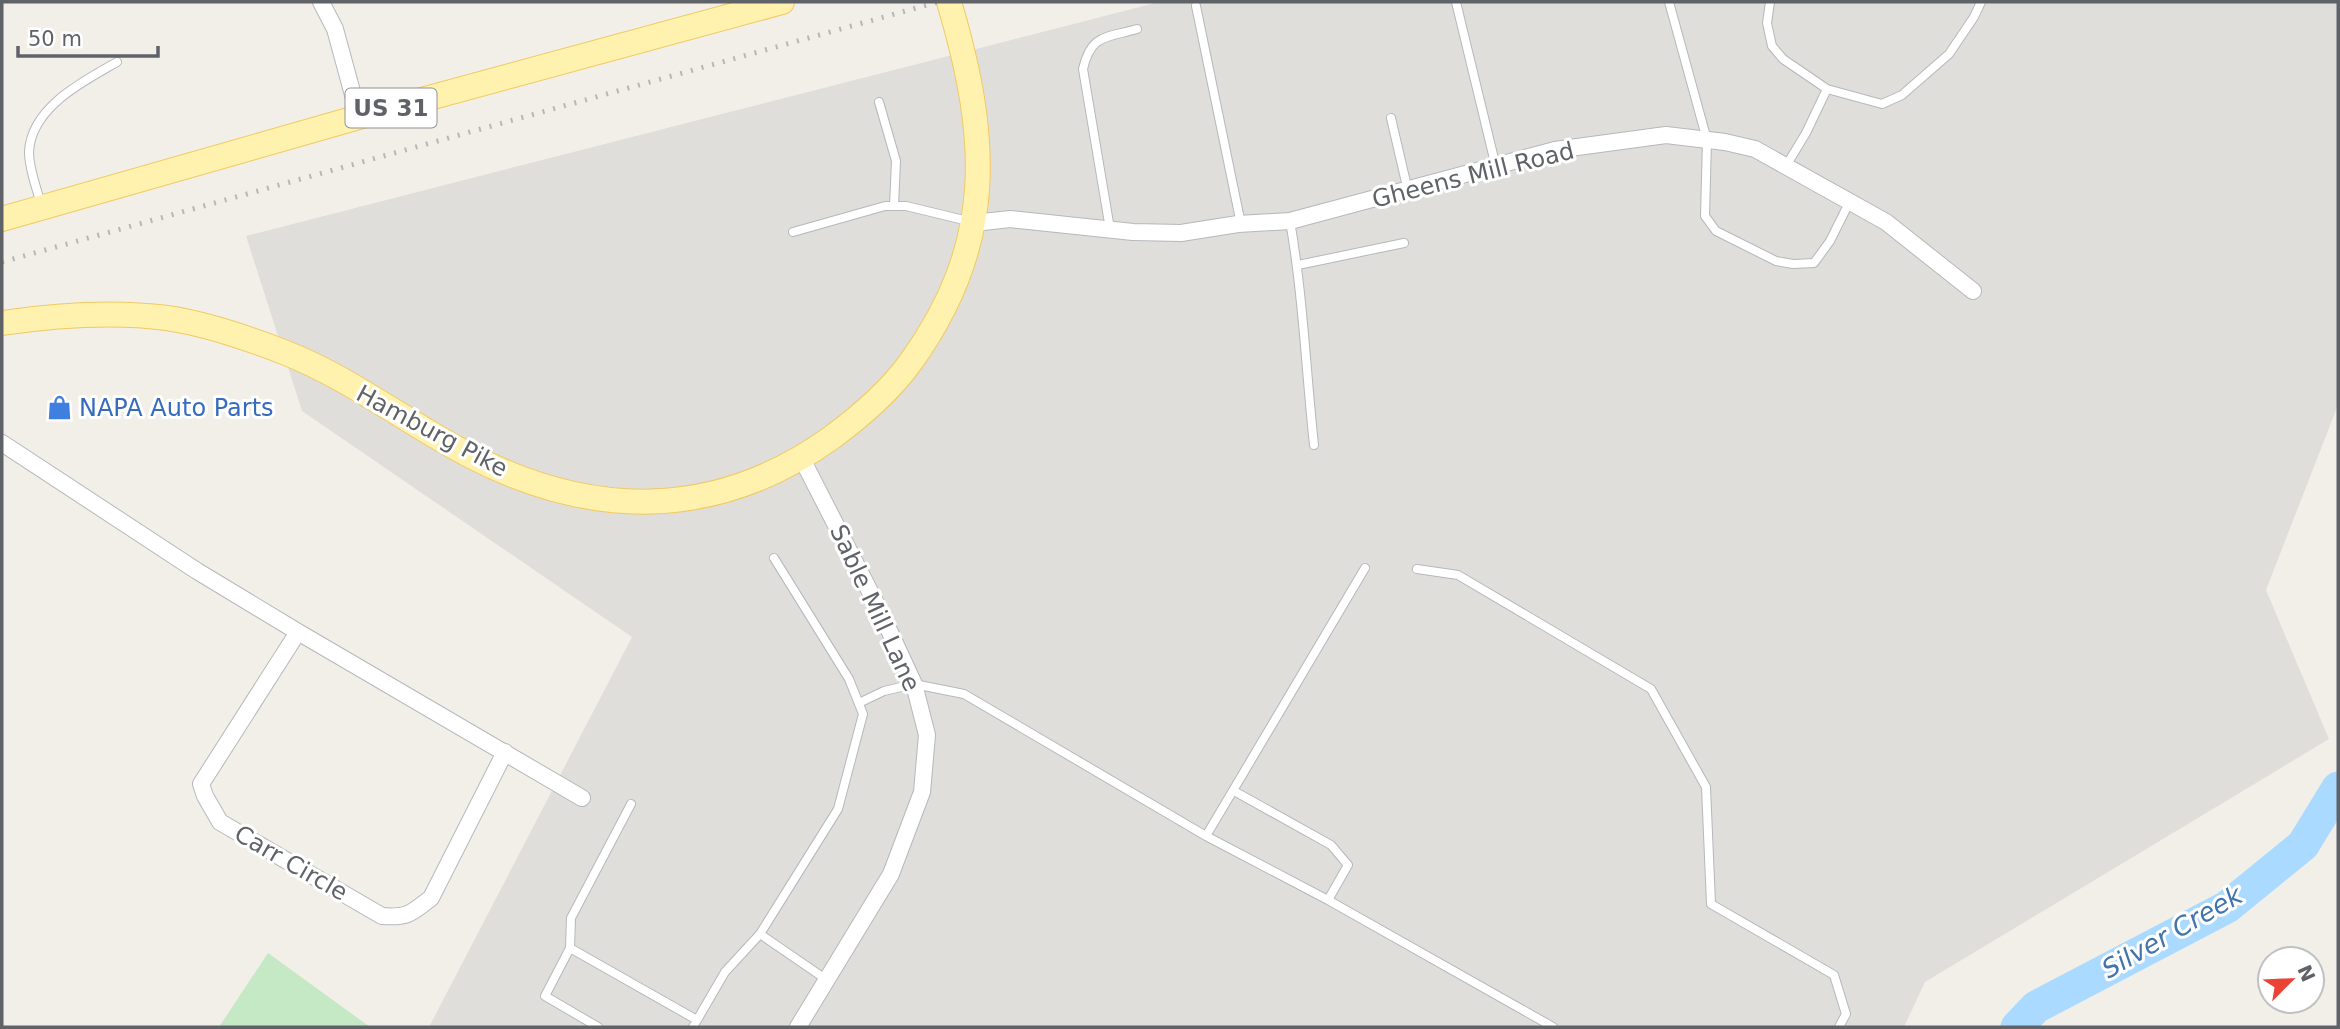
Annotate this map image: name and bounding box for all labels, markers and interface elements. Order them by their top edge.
scale bar [18,14,158,58]
text: 50 m [28,27,82,51]
road number: US 31 [346,88,436,128]
street label: Gheens Mill Road [1369,136,1577,214]
street label: Hamburg Pike [352,379,512,483]
shop icon: NAPA Auto Parts [45,394,73,422]
place label: NAPA Auto Parts [79,394,274,422]
street label: Sable Mill Lane [824,520,926,696]
street label: Carr Circle [230,819,352,907]
water label: Silver Creek [2096,879,2248,984]
north arrow [2256,945,2326,1015]
text: N [2293,961,2320,985]

